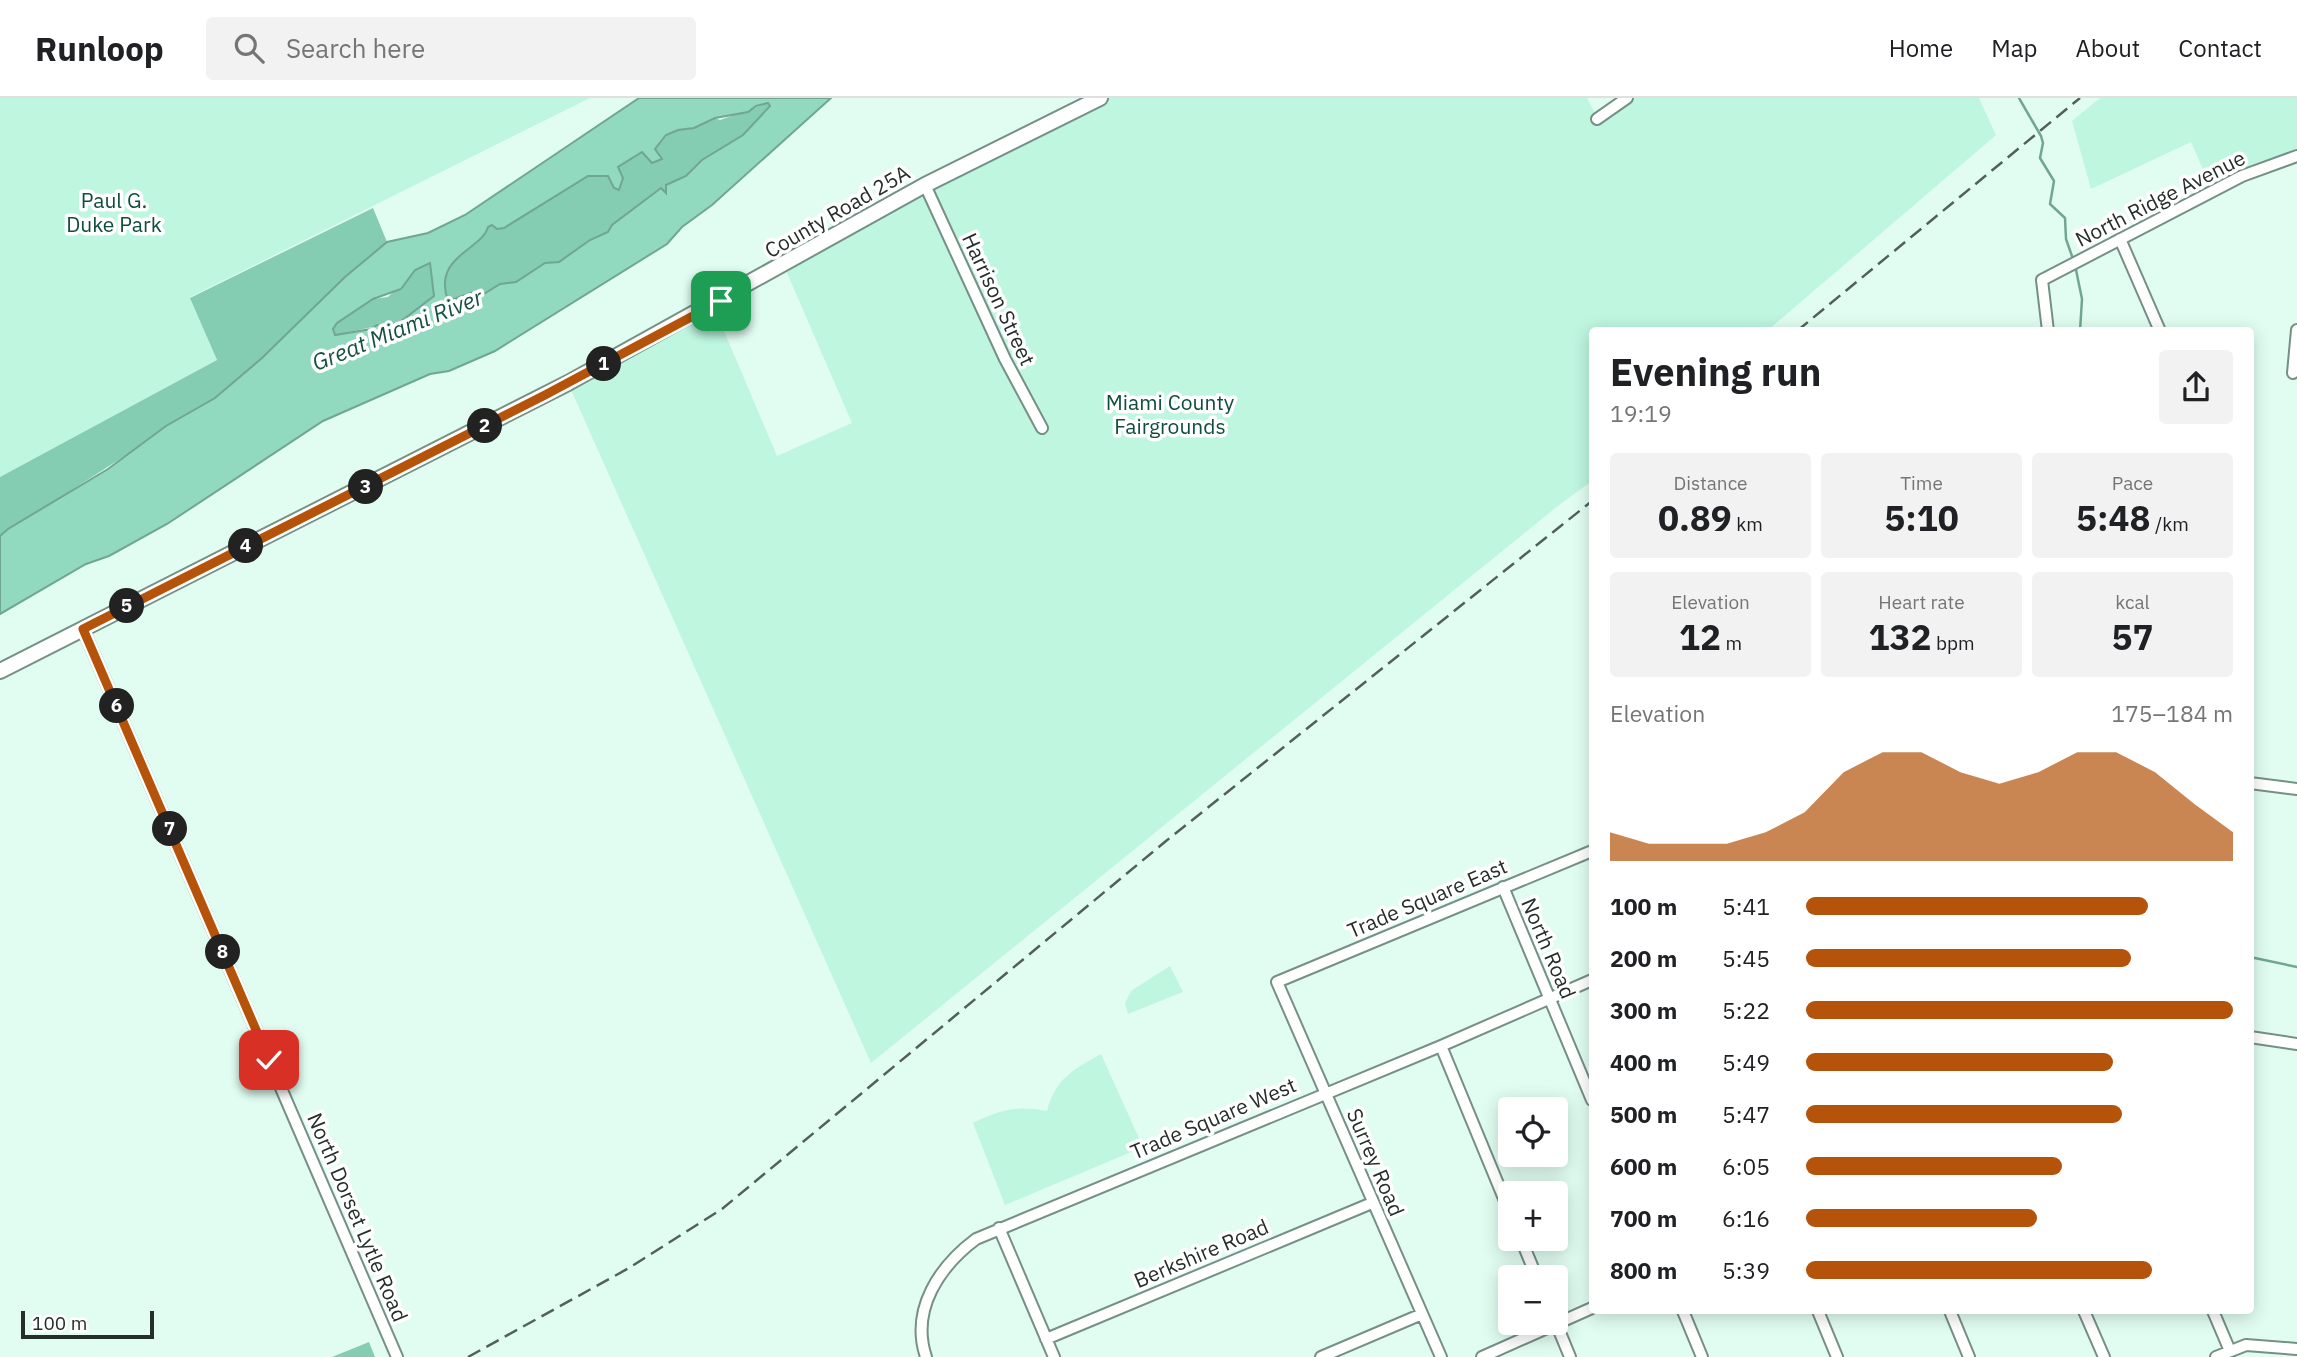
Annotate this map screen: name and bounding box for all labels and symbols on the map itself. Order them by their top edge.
street label: North Ridge Avenue [2070,143,2250,253]
street label: County Road 25A [759,158,915,264]
park label: Paul G. Duke Park [66,186,162,238]
street label: Harrison Street [956,228,1042,370]
pin [691,271,751,331]
water label: Great Miami River [307,281,487,377]
pin: 1 [586,346,622,382]
park label: Miami County Fairgrounds [1106,388,1235,440]
pin: 2 [468,408,503,444]
pin: 3 [348,470,384,504]
pin: 4 [229,528,264,564]
pin: 5 [110,588,144,624]
pin: 6 [100,688,134,724]
pin: 7 [152,812,188,846]
street label: Trade Square East [1343,852,1511,944]
street label: North Road [1515,893,1583,1003]
pin: 8 [206,934,241,970]
pin [239,1030,299,1090]
street label: Trade Square West [1126,1070,1300,1166]
street label: Surrey Road [1341,1104,1411,1220]
street label: North Dorset Lytle Road [301,1108,415,1326]
street label: Berkshire Road [1129,1212,1273,1294]
scale bar [21,1308,154,1340]

